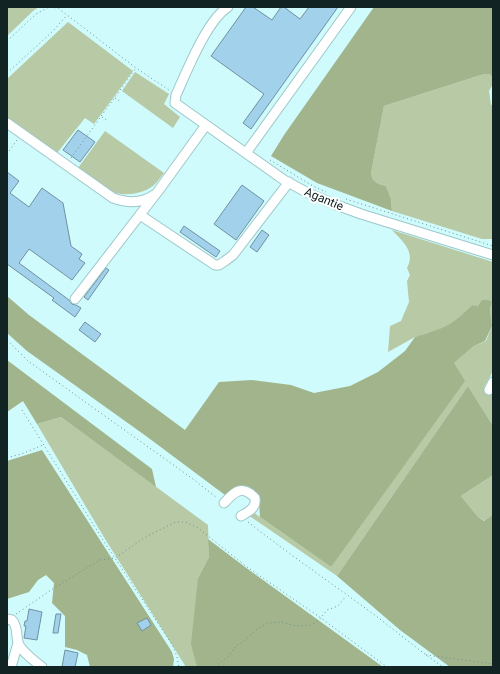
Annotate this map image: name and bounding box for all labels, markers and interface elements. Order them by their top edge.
street label: Agantie [302,185,346,213]

